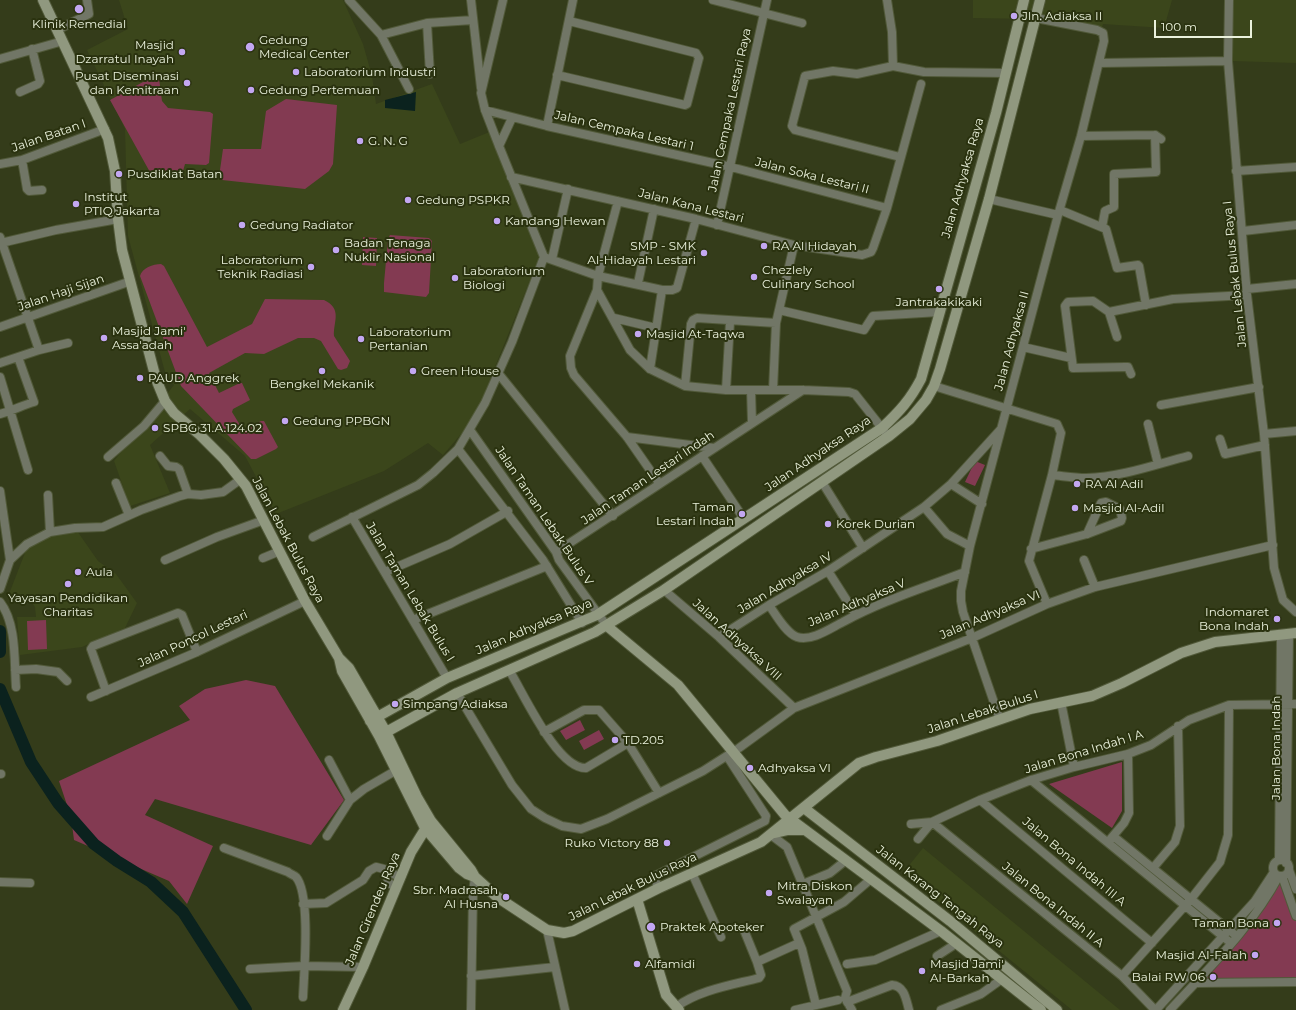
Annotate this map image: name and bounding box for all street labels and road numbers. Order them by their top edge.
street label: Jalan Cempaka Lestari Raya [706,27,754,193]
street label: Jalan Cempaka Lestari 1 [553,108,695,154]
street label: Jalan Adhyaksa Raya [939,116,987,240]
street label: Jalan Batan I [10,117,88,155]
street label: Jalan Soka Lestari II [754,155,870,197]
street label: Jalan Kana Lestari [637,186,745,226]
street label: Jalan Lebak Bulus Raya I [1220,200,1250,348]
street label: Jalan Haji Sijan [16,272,106,314]
street label: Jalan Adhyaksa II [992,289,1032,393]
street label: Jalan Adhyaksa Raya [762,413,874,495]
street label: Jalan Taman Lestari Indah [579,428,717,528]
street label: Jalan Taman Lebak Bulus V [492,444,596,588]
street label: Jalan Lebak Bulus Raya [249,475,327,605]
street label: Jalan Taman Lebak Bulus I [363,520,457,664]
street label: Jalan Adhyaksa IV [735,549,835,617]
street label: Jalan Adhyaksa V [806,576,908,630]
street label: Jalan Adhyaksa VI [938,587,1042,643]
street label: Jalan Adhyaksa Raya [474,596,594,658]
street label: Jalan Adhyaksa VIII [690,596,784,684]
street label: Jalan Poncol Lestari [136,607,250,671]
street label: Jalan Lebak Bulus I [926,687,1040,737]
street label: Jalan Bona Indah [1269,696,1283,800]
street label: Jalan Bona Indah I A [1023,727,1145,777]
street label: Jalan Bona Indah III A [1019,815,1129,909]
street label: Jalan Karang Tengah Raya [873,843,1007,951]
street label: Jalan Cirendeu Raya [343,850,403,968]
street label: Jalan Lebak Bulus Raya [567,850,699,924]
street label: Jalan Bona Indah II A [999,860,1107,950]

